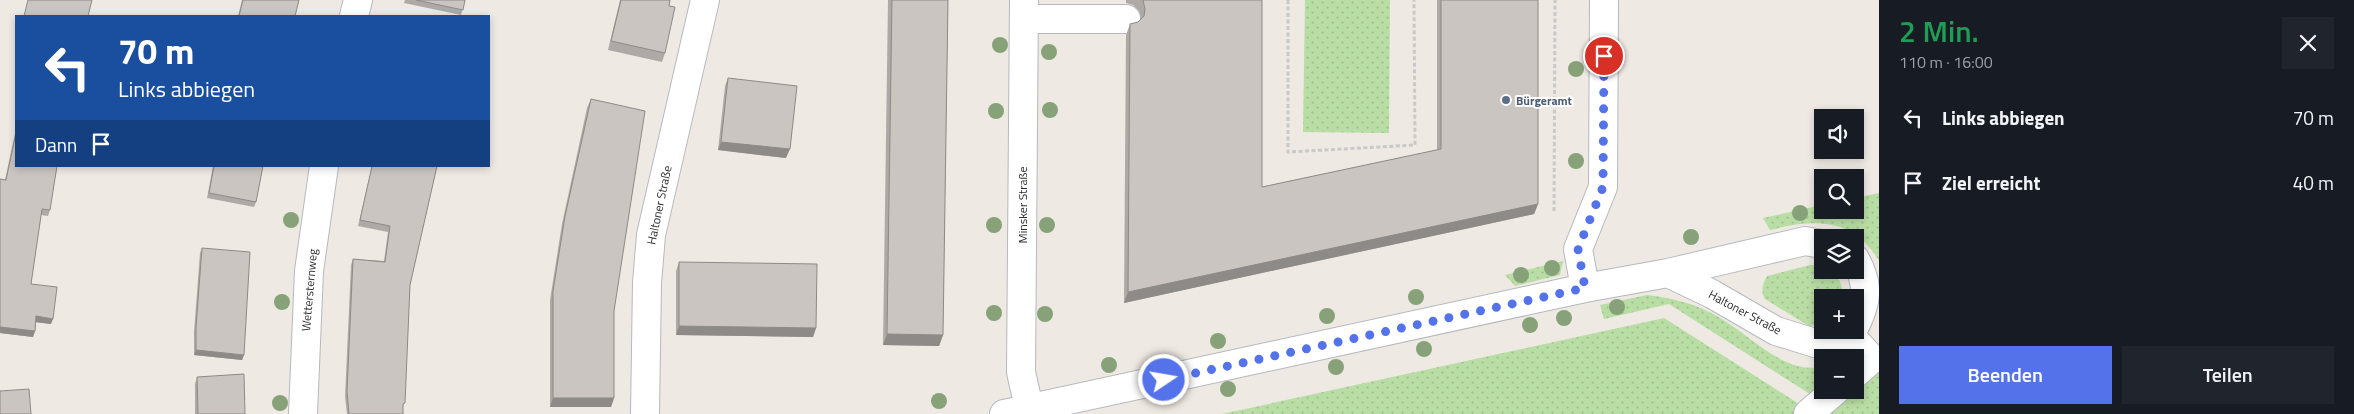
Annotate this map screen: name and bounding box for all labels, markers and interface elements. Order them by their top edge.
text: 2 Min. [1899,8,1979,54]
button: close [2282,17,2334,69]
text: 70 m [118,24,194,78]
icon: left [35,35,100,100]
pin [1583,35,1625,77]
icon: arrive [1590,42,1618,70]
text: 110 m · 16:00 [1899,50,1993,74]
text: Links abbiegen [118,72,255,106]
place label: Bürgeramt [1516,91,1573,110]
marker: Bürgeramt [1500,94,1512,106]
text: Links abbiegen [1942,103,2065,132]
text: 70 m [2293,103,2334,132]
icon: left [1899,104,1927,132]
map controls [1814,109,1864,399]
button: sound [1814,109,1864,159]
text: Dann [35,130,77,159]
icon: arrive [87,130,115,158]
street label: Haltoner Straße [641,164,677,246]
street label: Minsker Straße [1013,167,1032,243]
text: Ziel erreicht [1942,168,2040,197]
text: 40 m [2293,168,2334,197]
button: search [1814,169,1864,219]
icon: arrive [1899,169,1927,197]
button: layers [1814,229,1864,279]
street label: Wettersternweg [296,248,322,332]
street label: Haltoner Straße [1705,285,1785,339]
button: + [1814,289,1864,339]
button: Beenden [1899,346,2112,404]
button: Teilen [2122,346,2334,404]
button: − [1814,349,1864,399]
position arrow [1137,353,1189,405]

